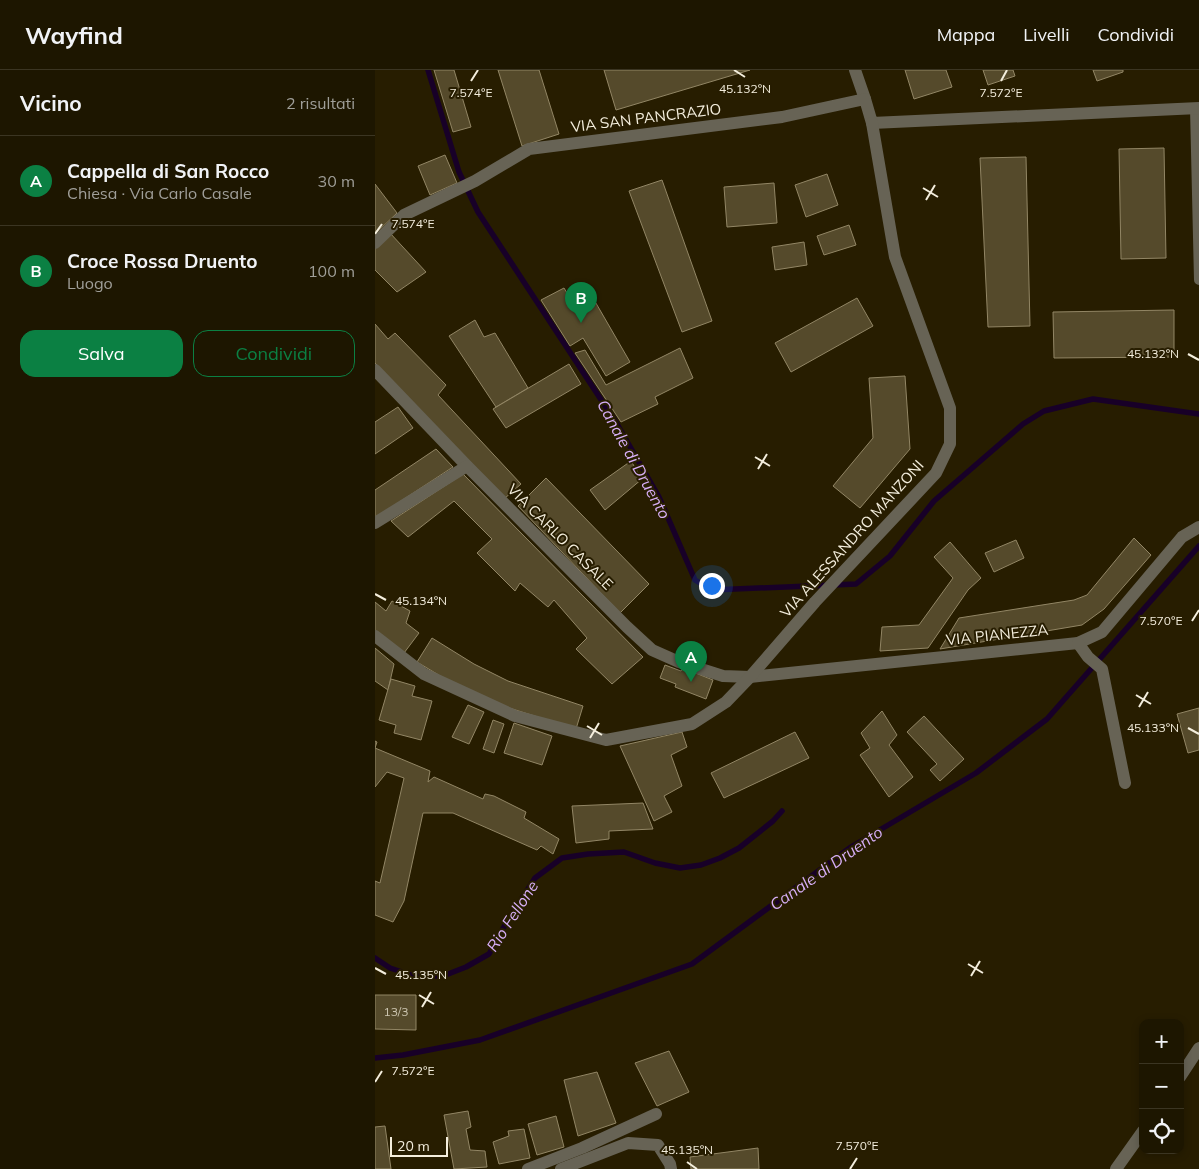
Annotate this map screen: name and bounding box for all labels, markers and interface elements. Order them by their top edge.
text: Wayfind [25,20,123,50]
text: Mappa [937,23,995,46]
text: Livelli [1023,23,1069,46]
text: Condividi [1097,23,1174,46]
text: 45.132°N [719,81,771,96]
text: 7.574°E [449,85,493,100]
text: 7.572°E [979,85,1023,100]
text: Vicino [20,90,82,116]
text: 2 risultati [286,93,355,113]
street label: VIA SAN PANCRAZIO [570,99,722,136]
text: Cappella di San Rocco [67,159,269,183]
text: A [30,171,42,191]
text: 30 m [318,171,355,191]
text: Chiesa · Via Carlo Casale [67,183,252,203]
text: 7.574°E [391,216,435,231]
text: Croce Rossa Druento [67,249,257,273]
text: B [30,261,42,281]
text: 100 m [308,261,355,281]
text: Luogo [67,273,113,293]
pin: B [565,282,597,323]
button: Salva [20,330,183,377]
button: Condividi [193,330,355,377]
text: 45.132°N [1127,346,1179,361]
water label: Canale di Druento [593,396,675,522]
street label: VIA ALESSANDRO MANZONI [776,456,927,621]
street label: VIA CARLO CASALE [503,480,617,594]
your location [699,573,725,599]
text: 45.134°N [395,593,447,608]
text: 7.570°E [1139,613,1183,628]
street label: VIA PIANEZZA [945,620,1049,649]
pin: A [675,641,707,682]
text: 45.133°N [1127,720,1179,735]
water label: Canale di Druento [766,822,886,914]
water label: Rio Fellone [482,877,542,955]
text: 45.135°N [395,967,447,982]
house number: 13/3 [383,1004,409,1019]
map controls [1139,1019,1184,1154]
button: + [1139,1019,1184,1064]
text: 7.572°E [391,1063,435,1078]
button: − [1139,1064,1184,1109]
button: locate [1139,1109,1184,1154]
scale bar [390,1134,447,1157]
text: 20 m [397,1137,430,1155]
text: 7.570°E [835,1138,879,1153]
text: 45.135°N [661,1142,713,1157]

